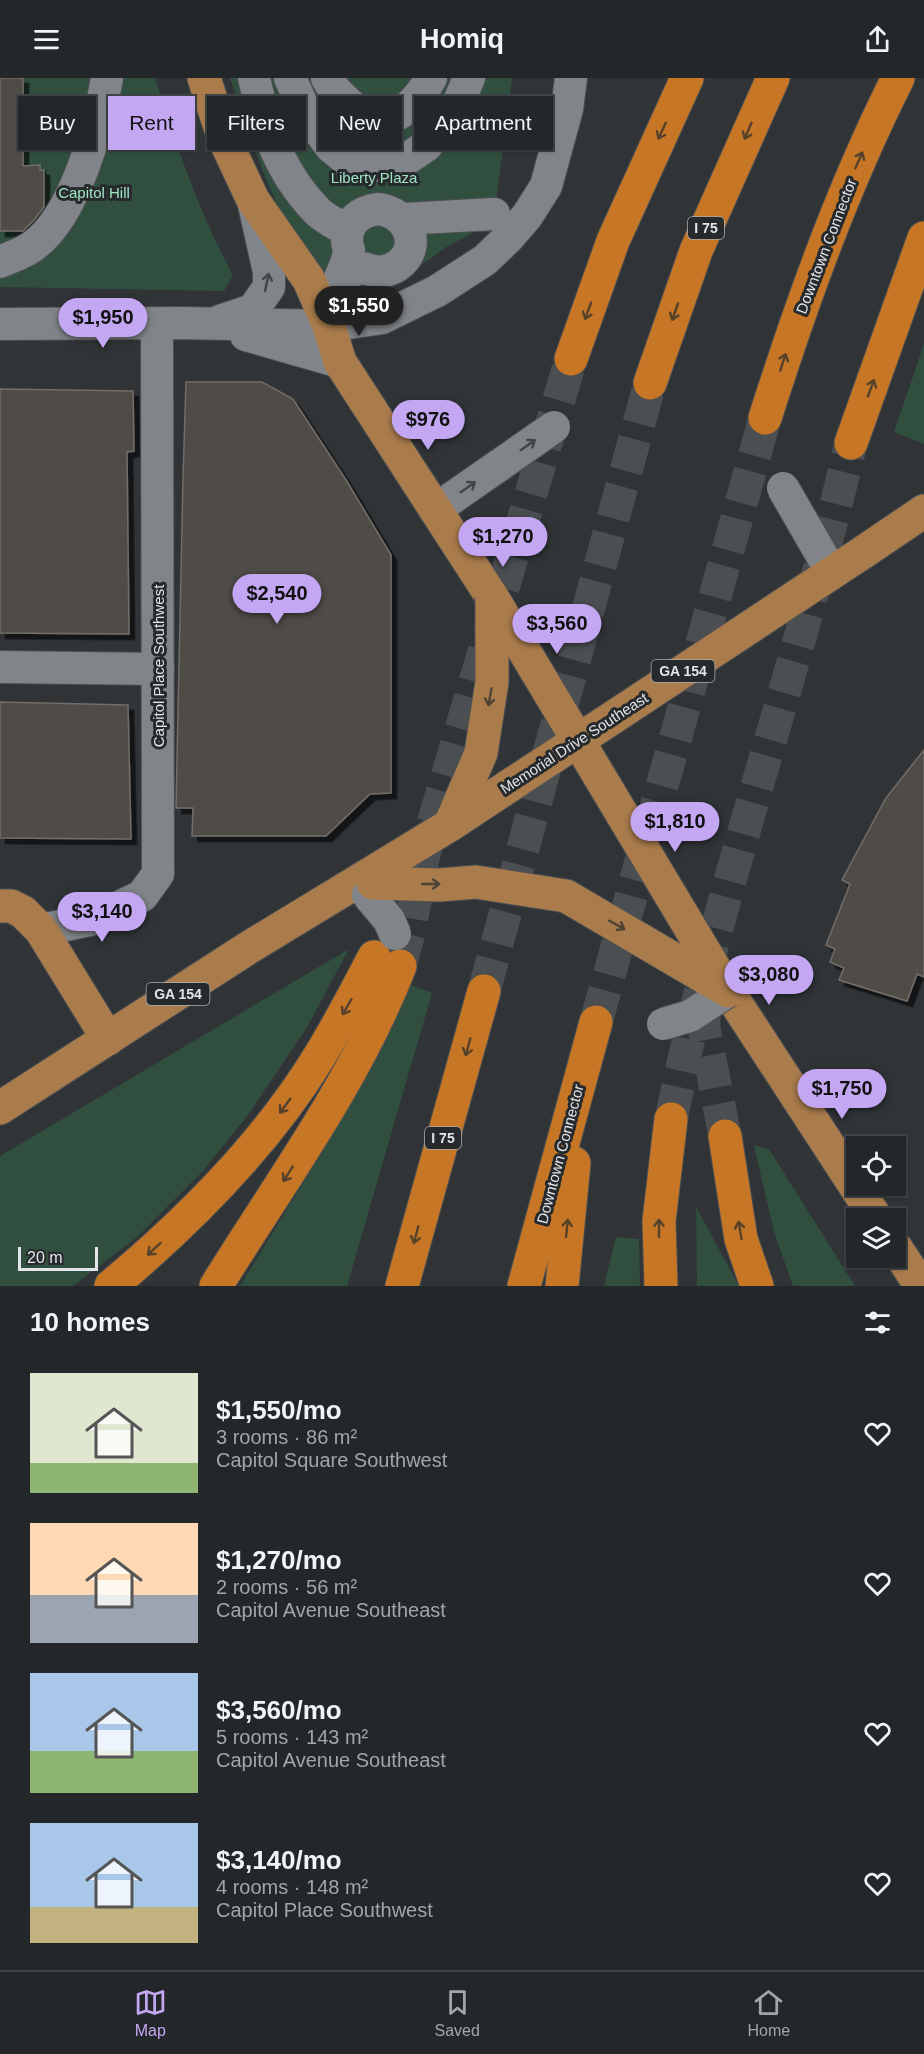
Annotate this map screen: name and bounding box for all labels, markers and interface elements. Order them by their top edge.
icon: menu [30,23,63,56]
icon: share [861,23,894,56]
text: Homiq [420,24,504,54]
chip: Buy [18,96,96,150]
chip: Rent [108,96,195,150]
chip: Filters [207,96,306,150]
chip: New [318,96,402,150]
chip: Apartment [414,96,553,150]
one-way arrow [655,121,667,139]
one-way arrow [742,122,753,140]
one-way arrow [854,152,866,170]
park label: Liberty Plaza [331,169,418,186]
street label: Downtown Connector [792,176,860,316]
park label: Capitol Hill [58,184,130,201]
road number: I 75 [688,217,724,239]
one-way arrow [262,273,273,292]
pin: $1,550 [310,286,408,337]
text: $1,550 [328,294,390,316]
pin: $1,950 [54,298,152,349]
one-way arrow [581,301,592,320]
one-way arrow [669,302,680,320]
text: $1,950 [72,306,134,328]
one-way arrow [778,353,789,372]
one-way arrow [866,379,877,398]
pin: $976 [392,400,464,451]
text: $976 [406,408,450,430]
one-way arrow [519,439,535,451]
one-way arrow [460,481,476,493]
pin: $1,270 [454,517,552,568]
text: $1,270 [472,525,534,547]
pin: $2,540 [228,574,326,625]
text: $2,540 [246,582,308,604]
street label: Capitol Place Southwest [150,584,167,747]
pin: $3,560 [508,604,606,655]
text: $3,560 [526,612,588,634]
road number: GA 154 [652,660,714,682]
one-way arrow [484,687,495,706]
street label: Memorial Drive Southeast [497,688,652,797]
pin: $1,810 [626,802,724,853]
text: $1,810 [644,810,706,832]
one-way arrow [421,878,441,890]
pin: $3,140 [53,892,151,943]
text: $3,140 [71,900,133,922]
one-way arrow [608,919,625,931]
pin: $3,080 [720,955,818,1006]
text: $3,080 [738,963,800,985]
road number: GA 154 [146,983,210,1005]
one-way arrow [341,998,352,1016]
one-way arrow [462,1037,473,1056]
pin: $1,750 [793,1069,891,1120]
text: $1,750 [811,1077,873,1099]
street label: Downtown Connector [533,1083,587,1225]
one-way arrow [279,1097,292,1113]
road number: I 75 [425,1127,461,1149]
map controls [846,1136,906,1268]
button: locate [846,1136,906,1196]
one-way arrow [282,1165,294,1182]
button: layers [846,1208,906,1268]
one-way arrow [562,1218,573,1238]
one-way arrow [653,1218,665,1238]
one-way arrow [734,1221,745,1240]
one-way arrow [410,1225,422,1244]
one-way arrow [146,1242,161,1256]
scale bar [18,1244,98,1272]
text: 20 m [27,1249,63,1266]
icon: filters [861,1306,894,1339]
text: 10 homes [30,1307,150,1337]
text: $1,550/mo [216,1395,342,1425]
icon: home [78,1397,150,1469]
icon: heart [861,1417,894,1450]
text: 3 rooms · 86 m² [216,1426,357,1448]
text: Capitol Square Southwest [216,1449,447,1471]
text: $1,270/mo [216,1545,342,1575]
icon: home [78,1547,150,1619]
icon: heart [861,1567,894,1600]
text: 2 rooms · 56 m² [216,1576,357,1598]
text: Capitol Avenue Southeast [216,1599,446,1621]
text: $3,560/mo [216,1695,342,1725]
icon: home [78,1697,150,1769]
icon: heart [861,1717,894,1750]
text: 5 rooms · 143 m² [216,1726,368,1748]
text: Capitol Avenue Southeast [216,1749,446,1771]
text: $3,140/mo [216,1845,342,1875]
icon: home [78,1847,150,1919]
icon: heart [861,1867,894,1900]
text: 4 rooms · 148 m² [216,1876,368,1898]
text: Capitol Place Southwest [216,1899,433,1921]
tab: Map [134,1986,167,2040]
tab: Saved [434,1986,480,2040]
tab: Home [747,1986,790,2040]

